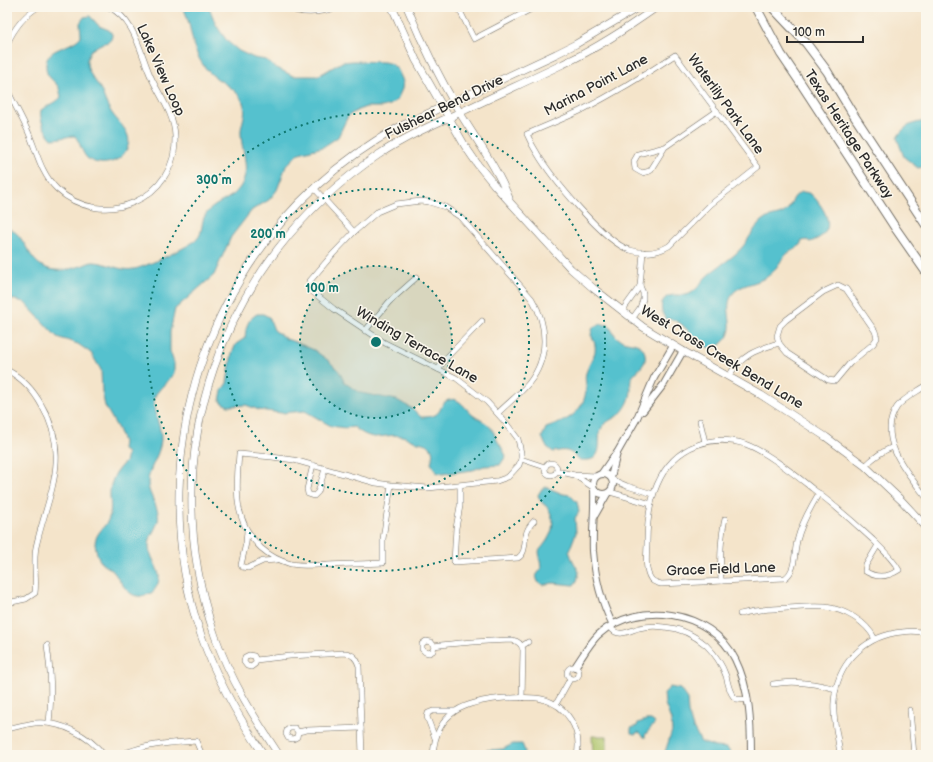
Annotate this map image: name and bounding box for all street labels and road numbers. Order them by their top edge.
street label: Lake View Loop [133,21,189,119]
street label: Marina Point Lane [541,50,651,120]
street label: Waterlily Park Lane [684,51,768,157]
street label: Texas Heritage Parkway [801,66,897,202]
street label: Fulshear Bend Drive [382,71,506,143]
street label: West Cross Creek Bend Lane [638,302,806,412]
street label: Winding Terrace Lane [353,303,481,387]
street label: Grace Field Lane [666,559,776,579]

